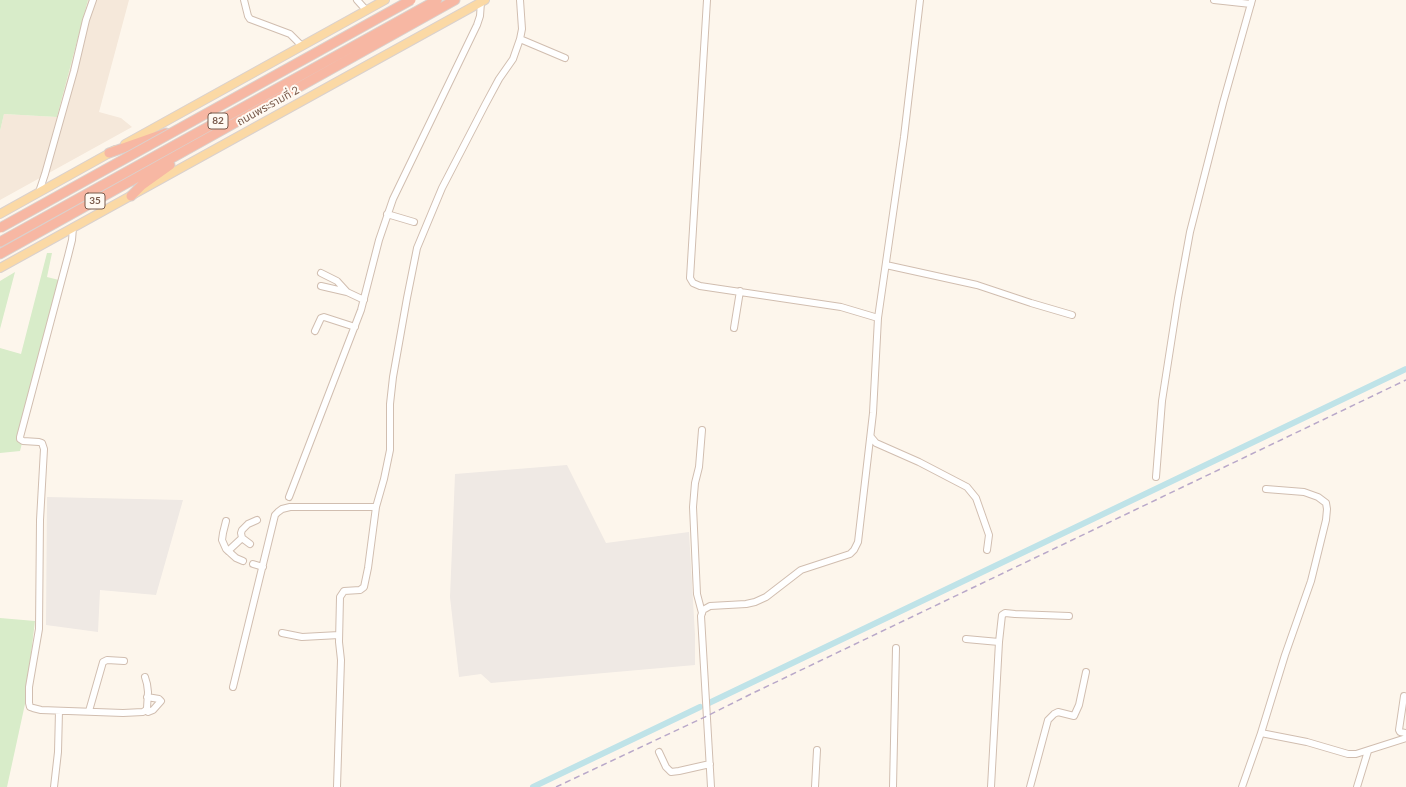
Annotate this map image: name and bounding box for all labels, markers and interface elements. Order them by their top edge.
street label: ถนนพระรามที่ 2 [234,83,302,129]
road number: 82 [208,113,228,129]
road number: 35 [85,193,105,209]

